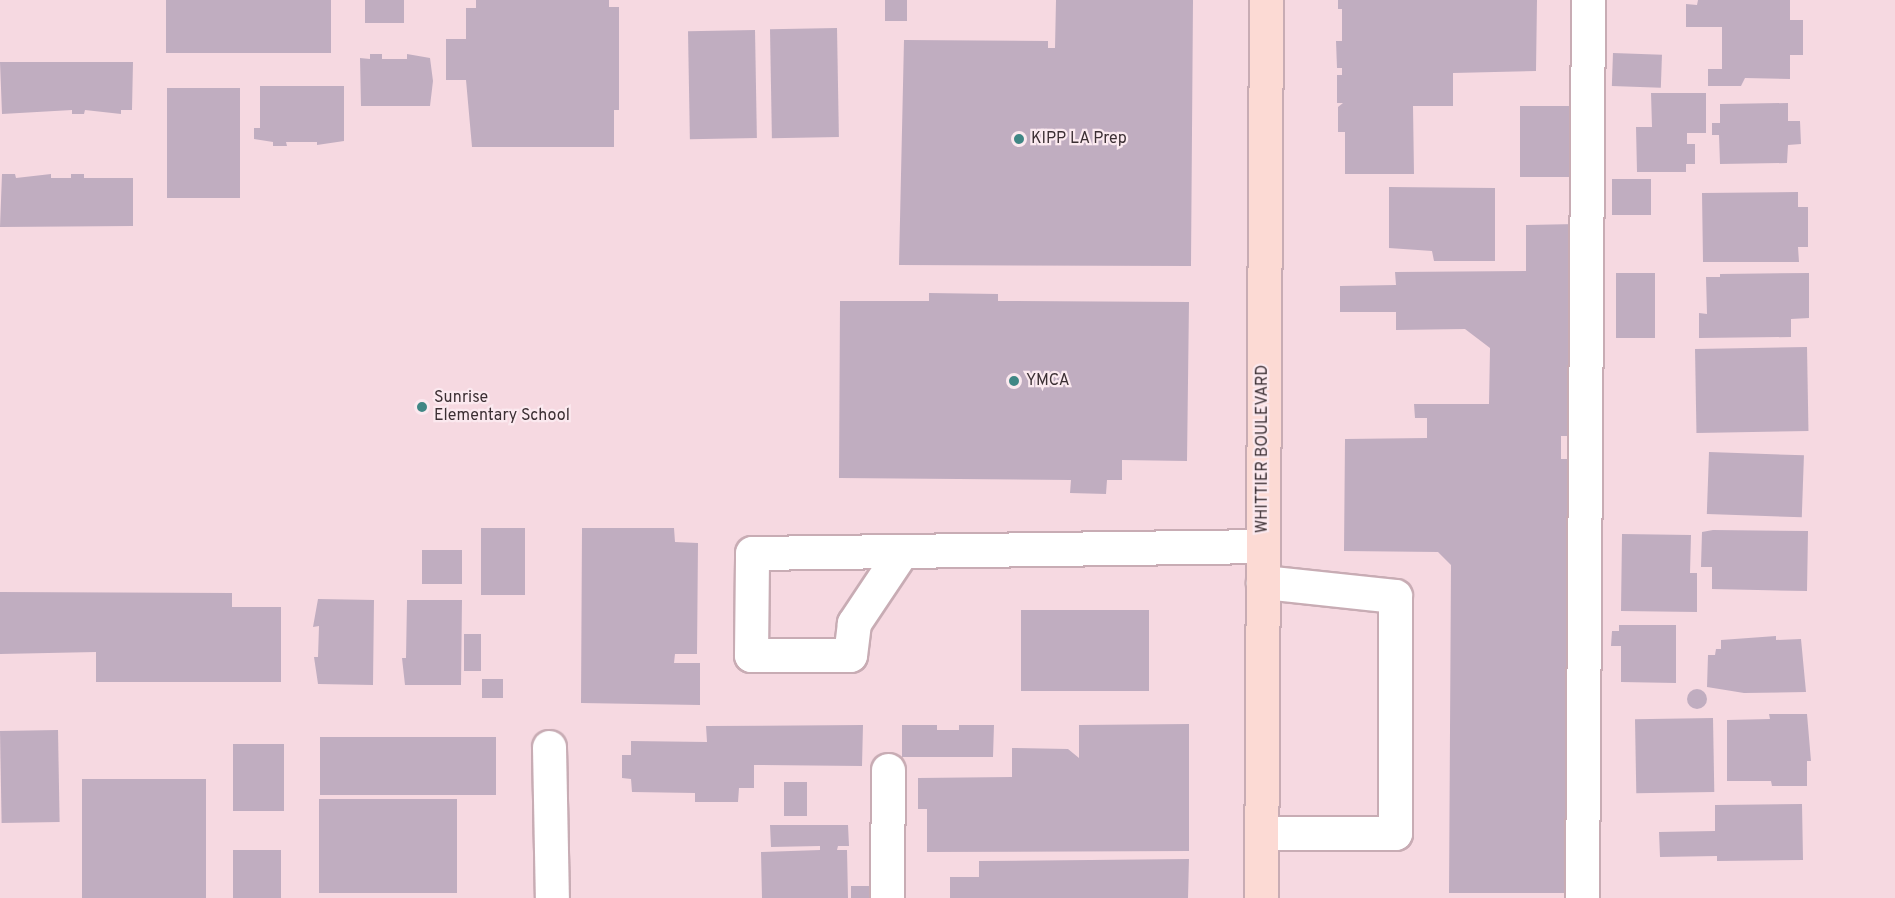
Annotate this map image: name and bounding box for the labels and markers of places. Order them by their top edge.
place label: KIPP LA Prep [1031,129,1127,149]
marker: KIPP LA Prep [1012,132,1026,146]
place label: YMCA [1026,371,1070,391]
marker: YMCA [1007,374,1021,388]
place label: Sunrise Elementary School [434,388,570,426]
marker: Sunrise Elementary School [415,400,429,414]

